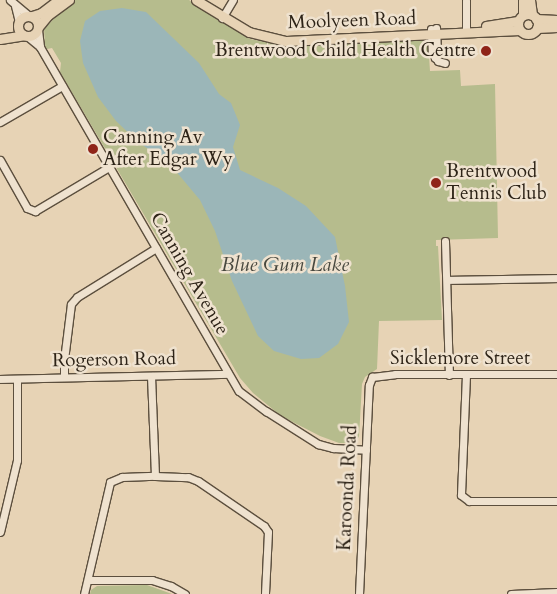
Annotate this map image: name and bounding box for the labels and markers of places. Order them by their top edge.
place label: Brentwood Child Health Centre [215,40,476,62]
marker: Brentwood Child Health Centre [480,45,492,57]
place label: Canning Av After Edgar Wy [103,127,233,171]
marker: Canning Av After Edgar Wy [87,143,99,155]
place label: Brentwood Tennis Club [446,161,547,205]
marker: Brentwood Tennis Club [430,177,442,189]

